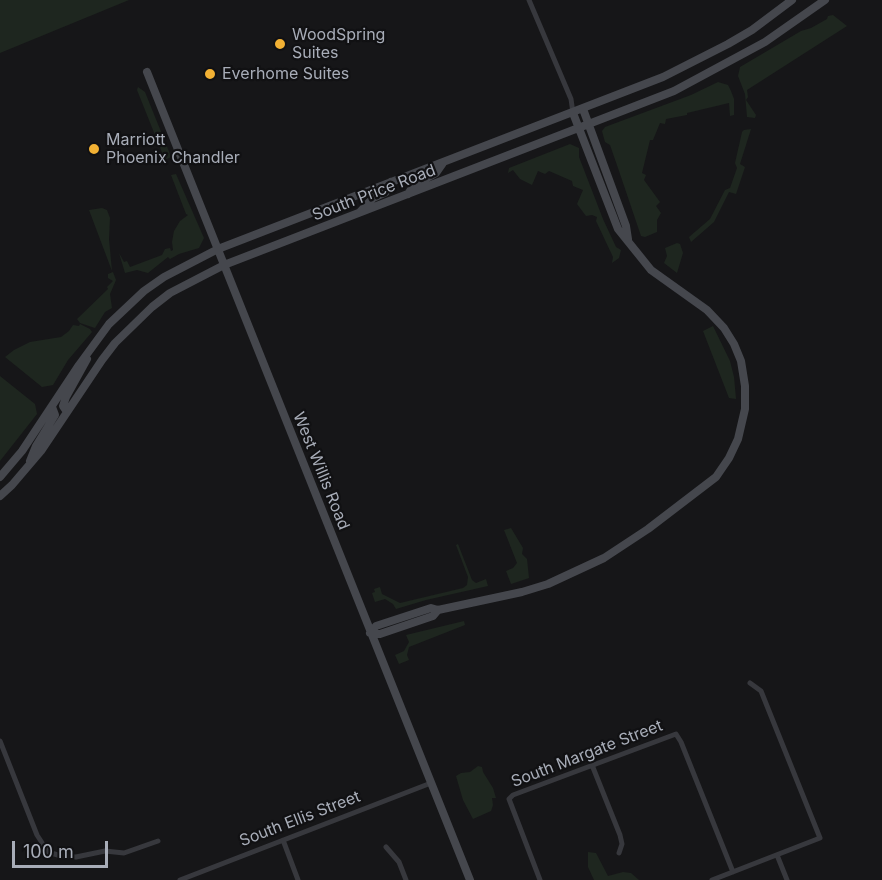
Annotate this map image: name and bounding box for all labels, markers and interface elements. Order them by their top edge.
place label: WoodSpring Suites [292,25,385,63]
marker: WoodSpring Suites [273,37,287,51]
place label: Everhome Suites [222,64,349,84]
marker: Everhome Suites [203,67,217,81]
place label: Marriott Phoenix Chandler [106,130,240,168]
marker: Marriott Phoenix Chandler [87,142,101,156]
street label: South Price Road [310,161,438,225]
street label: West Willis Road [289,409,353,533]
street label: South Margate Street [509,716,665,792]
street label: South Ellis Street [237,787,363,851]
scale bar [15,829,111,867]
text: 100 m [23,841,74,862]

